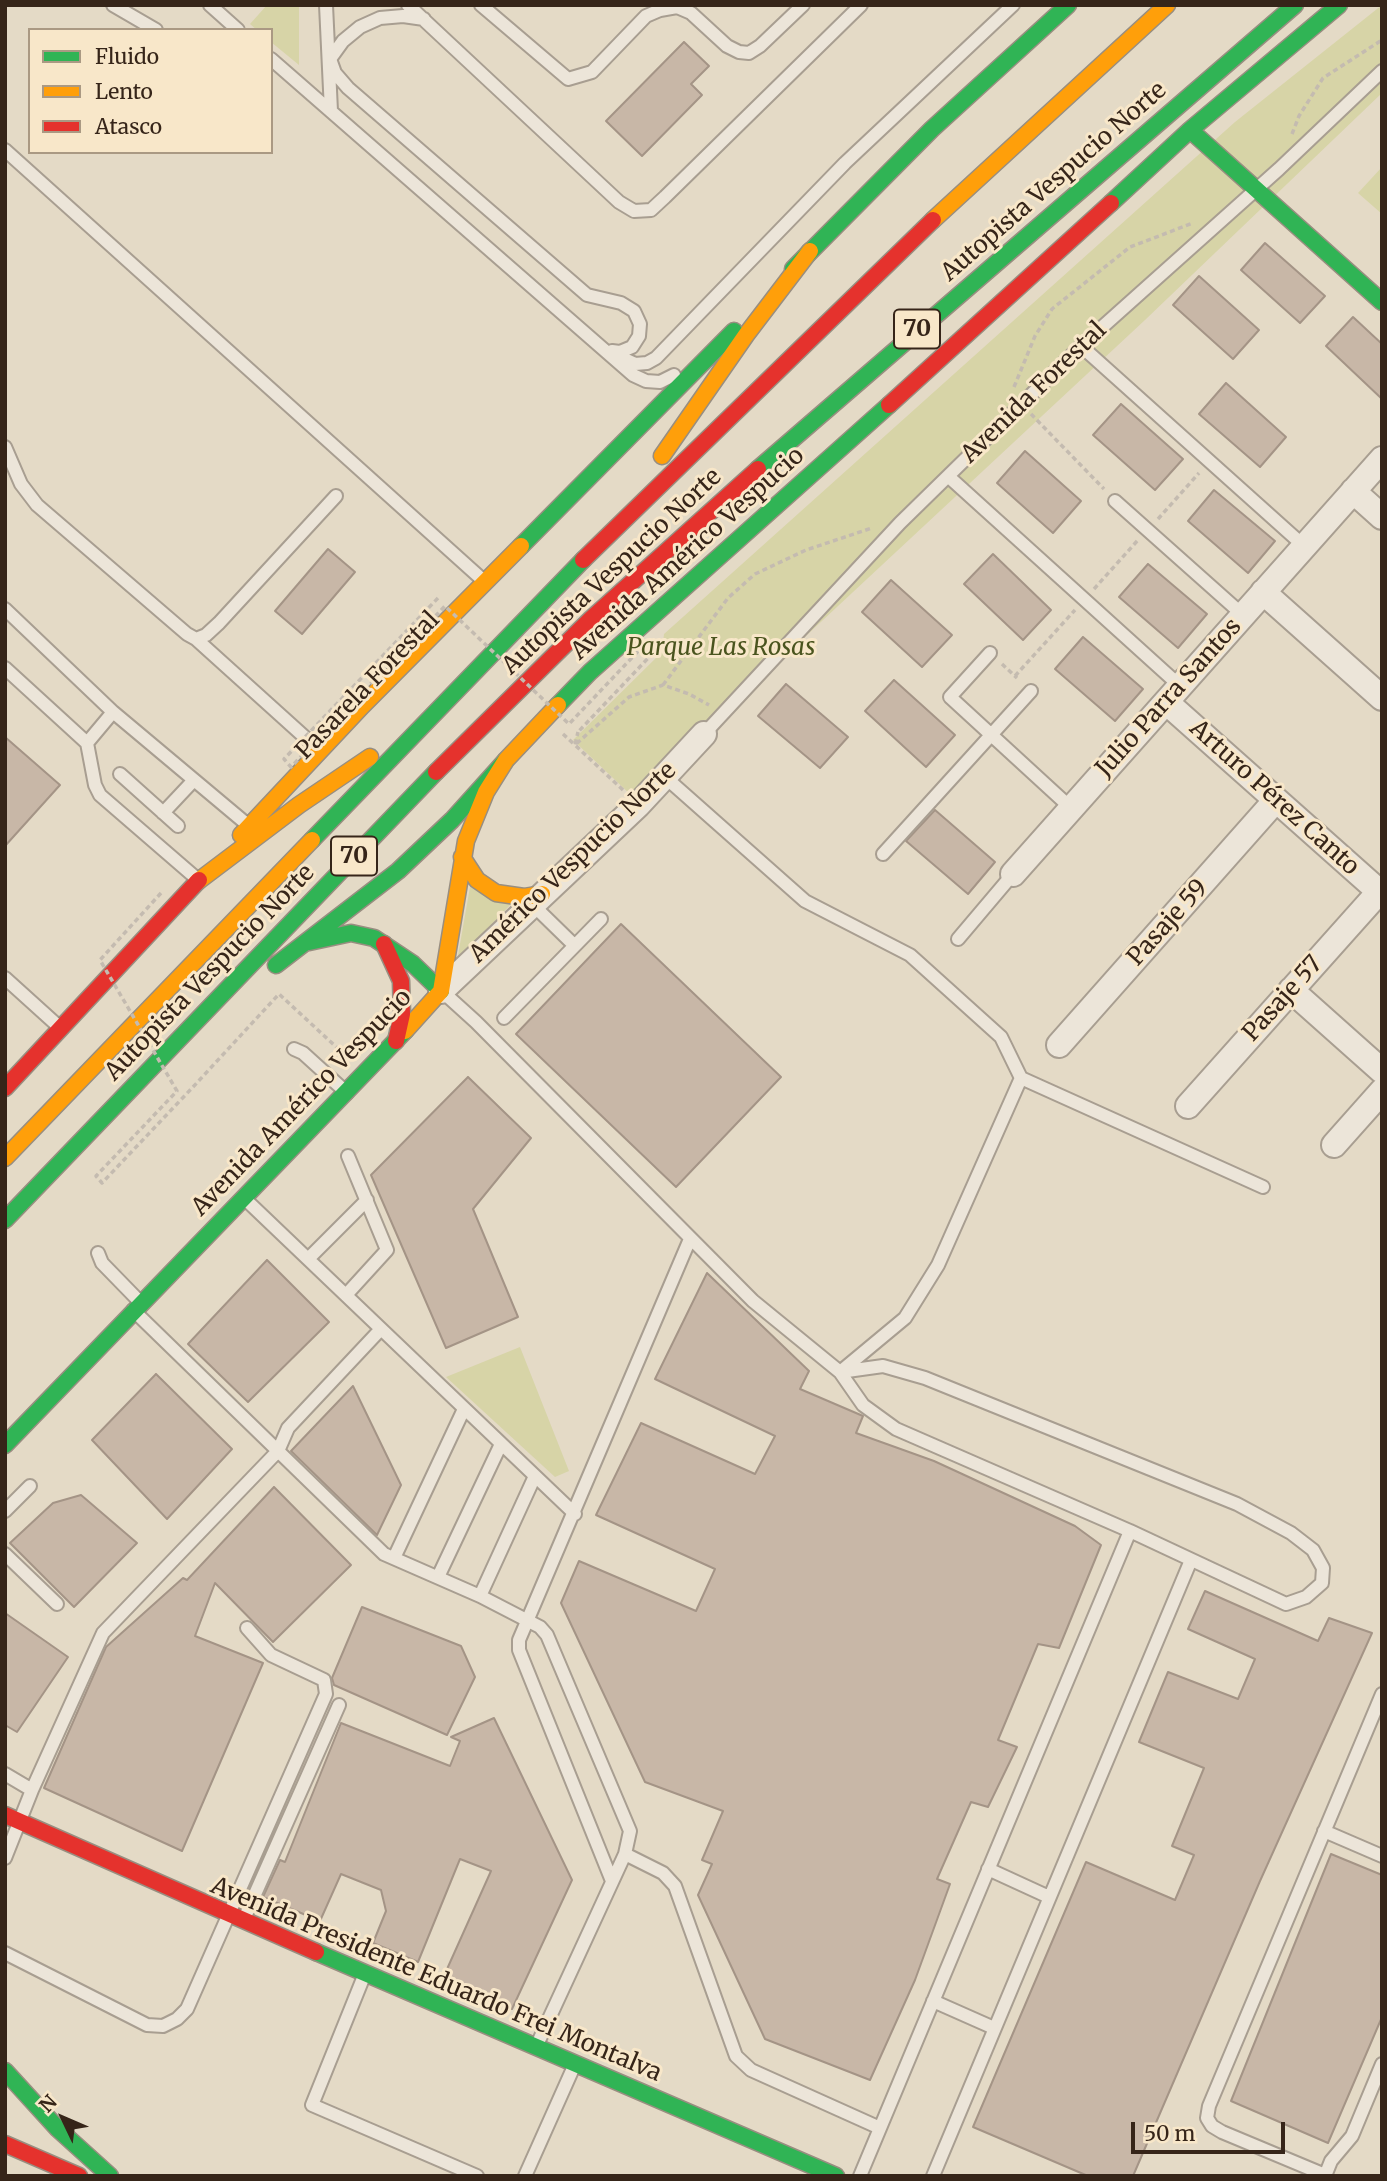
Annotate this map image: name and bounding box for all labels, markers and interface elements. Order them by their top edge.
legend [28,28,273,154]
text: Fluido [95,43,159,70]
street label: Autopista Vespucio Norte [935,76,1173,288]
text: Lento [95,78,153,105]
text: Atasco [95,113,162,140]
road number: 70 [894,310,940,348]
street label: Avenida Forestal [955,316,1113,470]
street label: Avenida Américo Vespucio [565,442,811,666]
street label: Autopista Vespucio Norte [496,463,728,681]
street label: Pasarela Forestal [290,606,446,766]
street label: Julio Parra Santos [1090,613,1248,783]
park label: Parque Las Rosas [627,634,815,662]
street label: Arturo Pérez Canto [1183,714,1365,882]
street label: Américo Vespucio Norte [464,757,682,969]
road number: 70 [331,836,377,876]
street label: Autopista Vespucio Norte [99,859,321,1087]
street label: Pasaje 59 [1122,874,1214,972]
street label: Pasaje 57 [1237,950,1329,1048]
street label: Avenida Américo Vespucio [186,984,418,1222]
street label: Avenida Presidente Eduardo Frei Montalva [206,1872,666,2088]
north arrow [28,2083,98,2153]
text: N [34,2090,62,2117]
scale bar [1135,2108,1289,2152]
text: 50 m [1144,2120,1195,2147]

